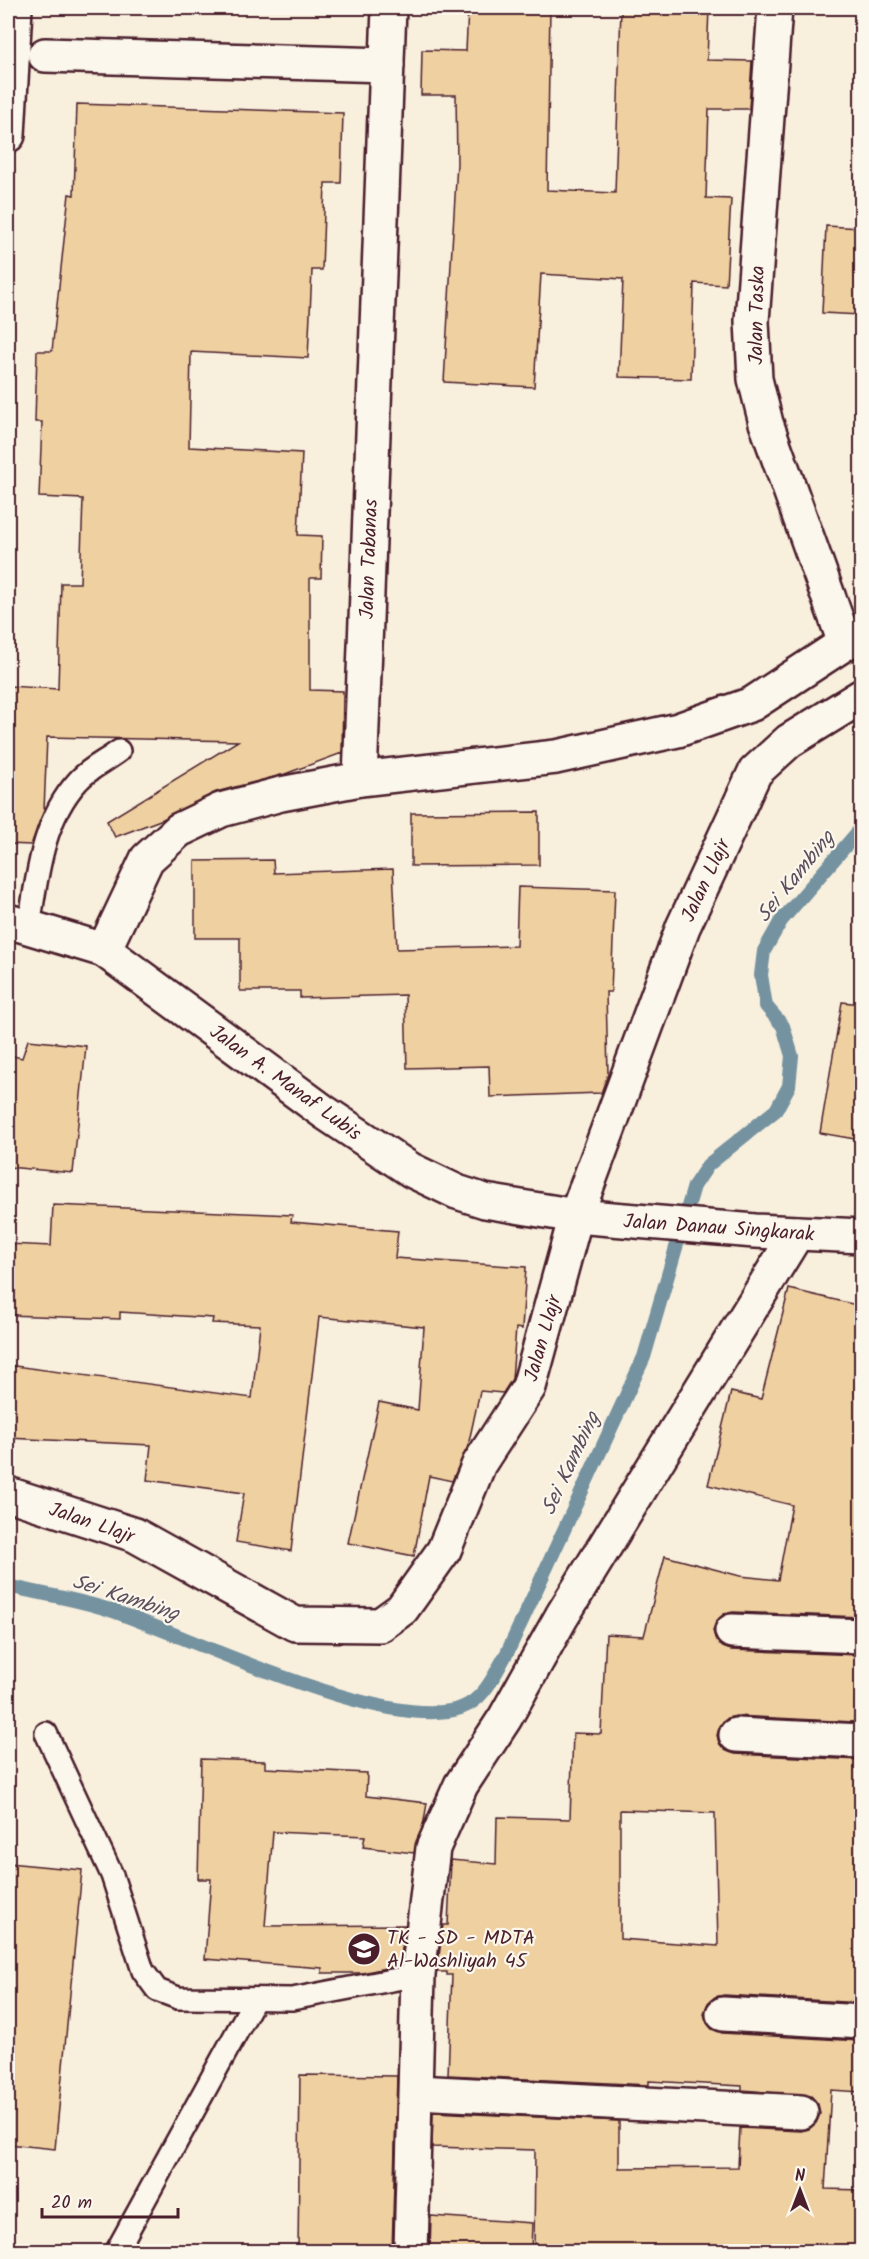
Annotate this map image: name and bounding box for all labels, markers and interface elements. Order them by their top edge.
street label: Jalan Taska [741,265,775,365]
street label: Jalan Tabanas [352,498,388,620]
water label: Sei Kambing [749,823,844,930]
street label: Jalan Llajr [674,833,741,928]
street label: Jalan A. Manaf Lubis [202,1017,368,1150]
street label: Jalan Danau Singkarak [622,1206,816,1252]
street label: Jalan Llajr [516,1290,572,1386]
water label: Sei Kambing [533,1406,610,1521]
street label: Jalan Llajr [44,1494,140,1554]
water label: Sei Kambing [68,1566,184,1631]
place label: TK - SD - MDTA Al-Washliyah 45 [387,1923,535,1978]
school or university icon: TK - SD - MDTA Al-Washliyah 45 [346,1931,382,1967]
north arrow [770,2160,830,2220]
text: N [795,2164,805,2189]
scale bar [42,2181,178,2219]
text: 20 m [51,2189,92,2218]

